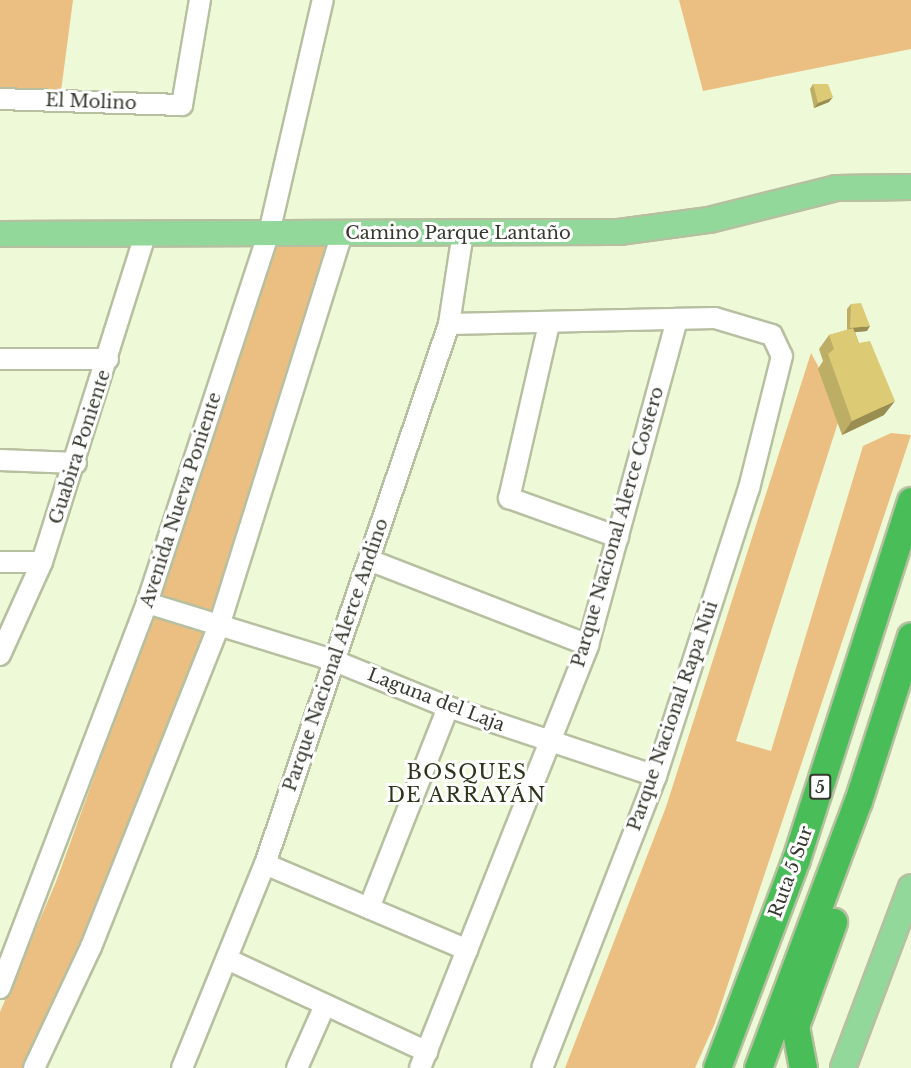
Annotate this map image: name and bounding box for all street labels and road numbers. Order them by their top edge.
street label: El Molino [45,90,137,114]
street label: Camino Parque Lantaño [345,222,571,244]
street label: Guabira Poniente [45,367,115,527]
street label: Parque Nacional Alerce Costero [567,384,669,670]
street label: Avenida Nueva Poniente [136,389,226,611]
street label: Parque Nacional Alerce Andino [279,515,393,795]
street label: Parque Nacional Rapa Nui [623,598,723,834]
street label: Laguna del Laja [364,664,508,736]
road number: 5 [808,774,832,800]
street label: Ruta 5 Sur [764,823,818,921]

